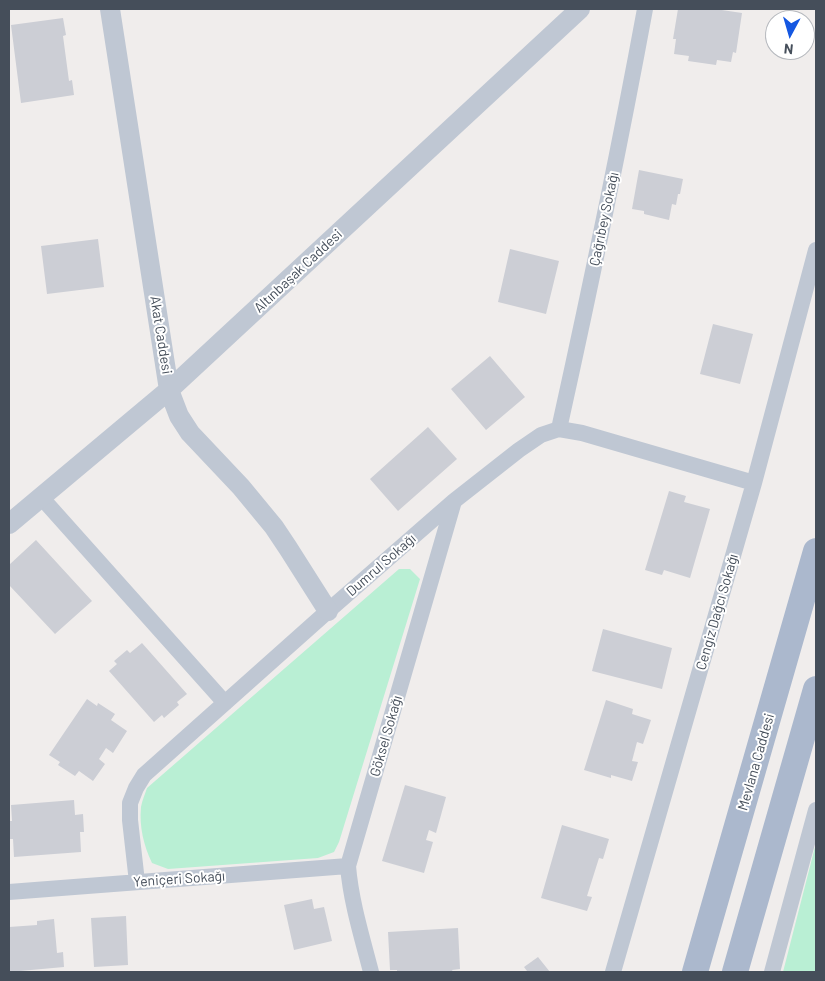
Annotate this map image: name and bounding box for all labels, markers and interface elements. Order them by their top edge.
north arrow [765,10,815,60]
text: N [783,40,794,58]
street label: Çağrıbey Sokağı [586,171,622,267]
street label: Altınbaşak Caddesi [250,226,346,316]
street label: Akat Caddesi [147,295,175,375]
street label: Dumrul Sokağı [343,530,419,600]
street label: Cengiz Dağcı Sokağı [692,552,742,672]
street label: Göksel Sokağı [366,694,406,778]
street label: Mevlana Caddesi [734,711,778,813]
street label: Yeniçeri Sokağı [132,867,226,891]

